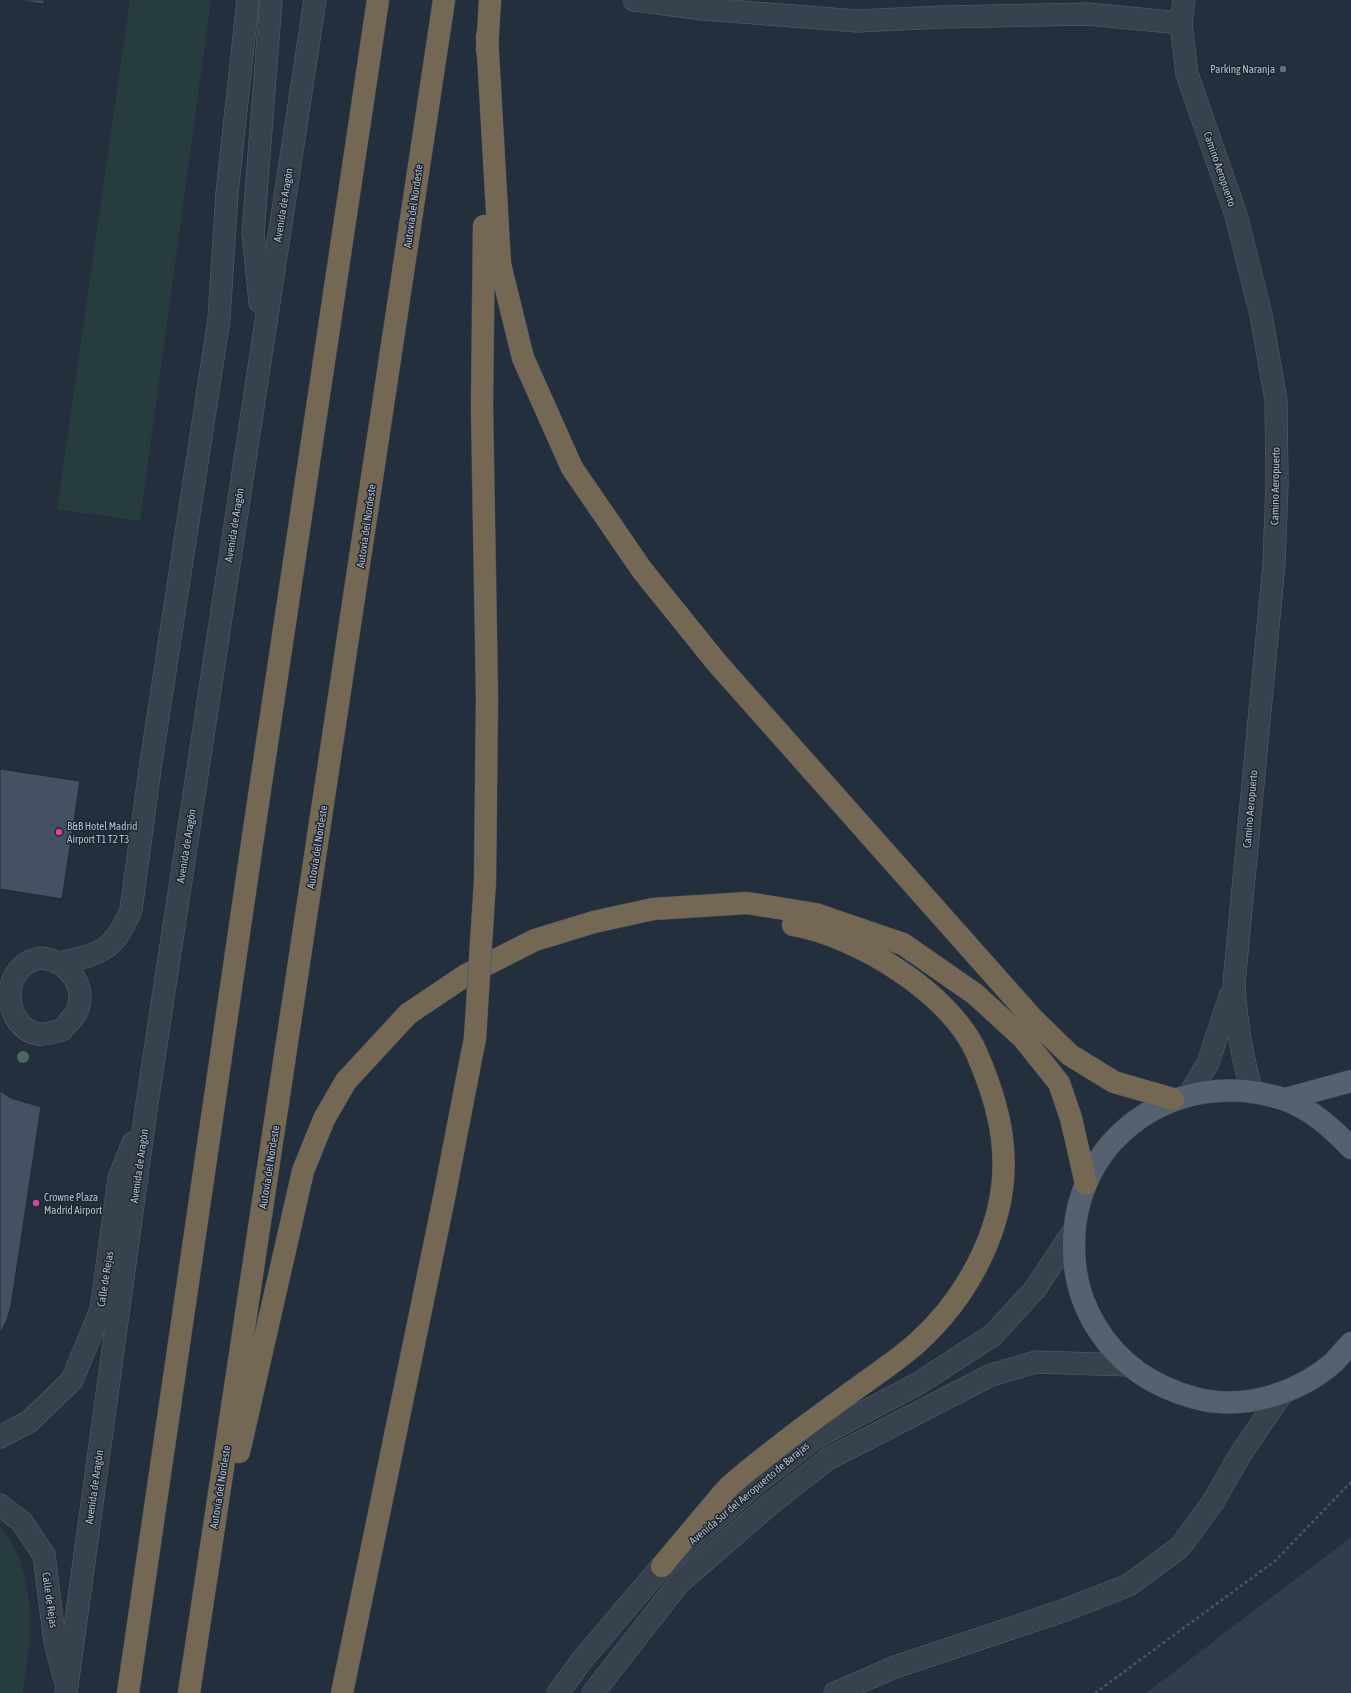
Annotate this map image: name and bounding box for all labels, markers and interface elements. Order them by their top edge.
place label: Parking Naranja [1210,63,1275,75]
marker: Parking Naranja [1278,64,1288,74]
street label: Camino Aeropuerto [1202,130,1238,208]
street label: Autovía del Nordeste [401,163,425,249]
street label: Avenida de Aragón [271,167,295,243]
street label: Camino Aeropuerto [1268,447,1282,525]
street label: Autovía del Nordeste [354,483,378,569]
street label: Avenida de Aragón [222,487,246,563]
street label: Camino Aeropuerto [1241,770,1259,848]
street label: Autovía del Nordeste [304,804,330,890]
street label: Avenida de Aragón [174,808,198,884]
place label: B&B Hotel Madrid Airport T1 T2 T3 [67,820,137,845]
marker: B&B Hotel Madrid Airport T1 T2 T3 [54,827,64,837]
street label: Autovía del Nordeste [256,1124,282,1210]
street label: Avenida de Aragón [128,1128,150,1204]
place label: Crowne Plaza Madrid Airport [44,1191,102,1216]
marker: Crowne Plaza Madrid Airport [31,1198,41,1208]
street label: Calle de Rejas [95,1250,115,1308]
street label: Avenida Sur del Aeropuerto de Barajas [687,1439,811,1547]
street label: Autovía del Nordeste [207,1444,233,1530]
street label: Avenida de Aragón [83,1449,105,1525]
street label: Calle de Rejas [40,1571,60,1629]

